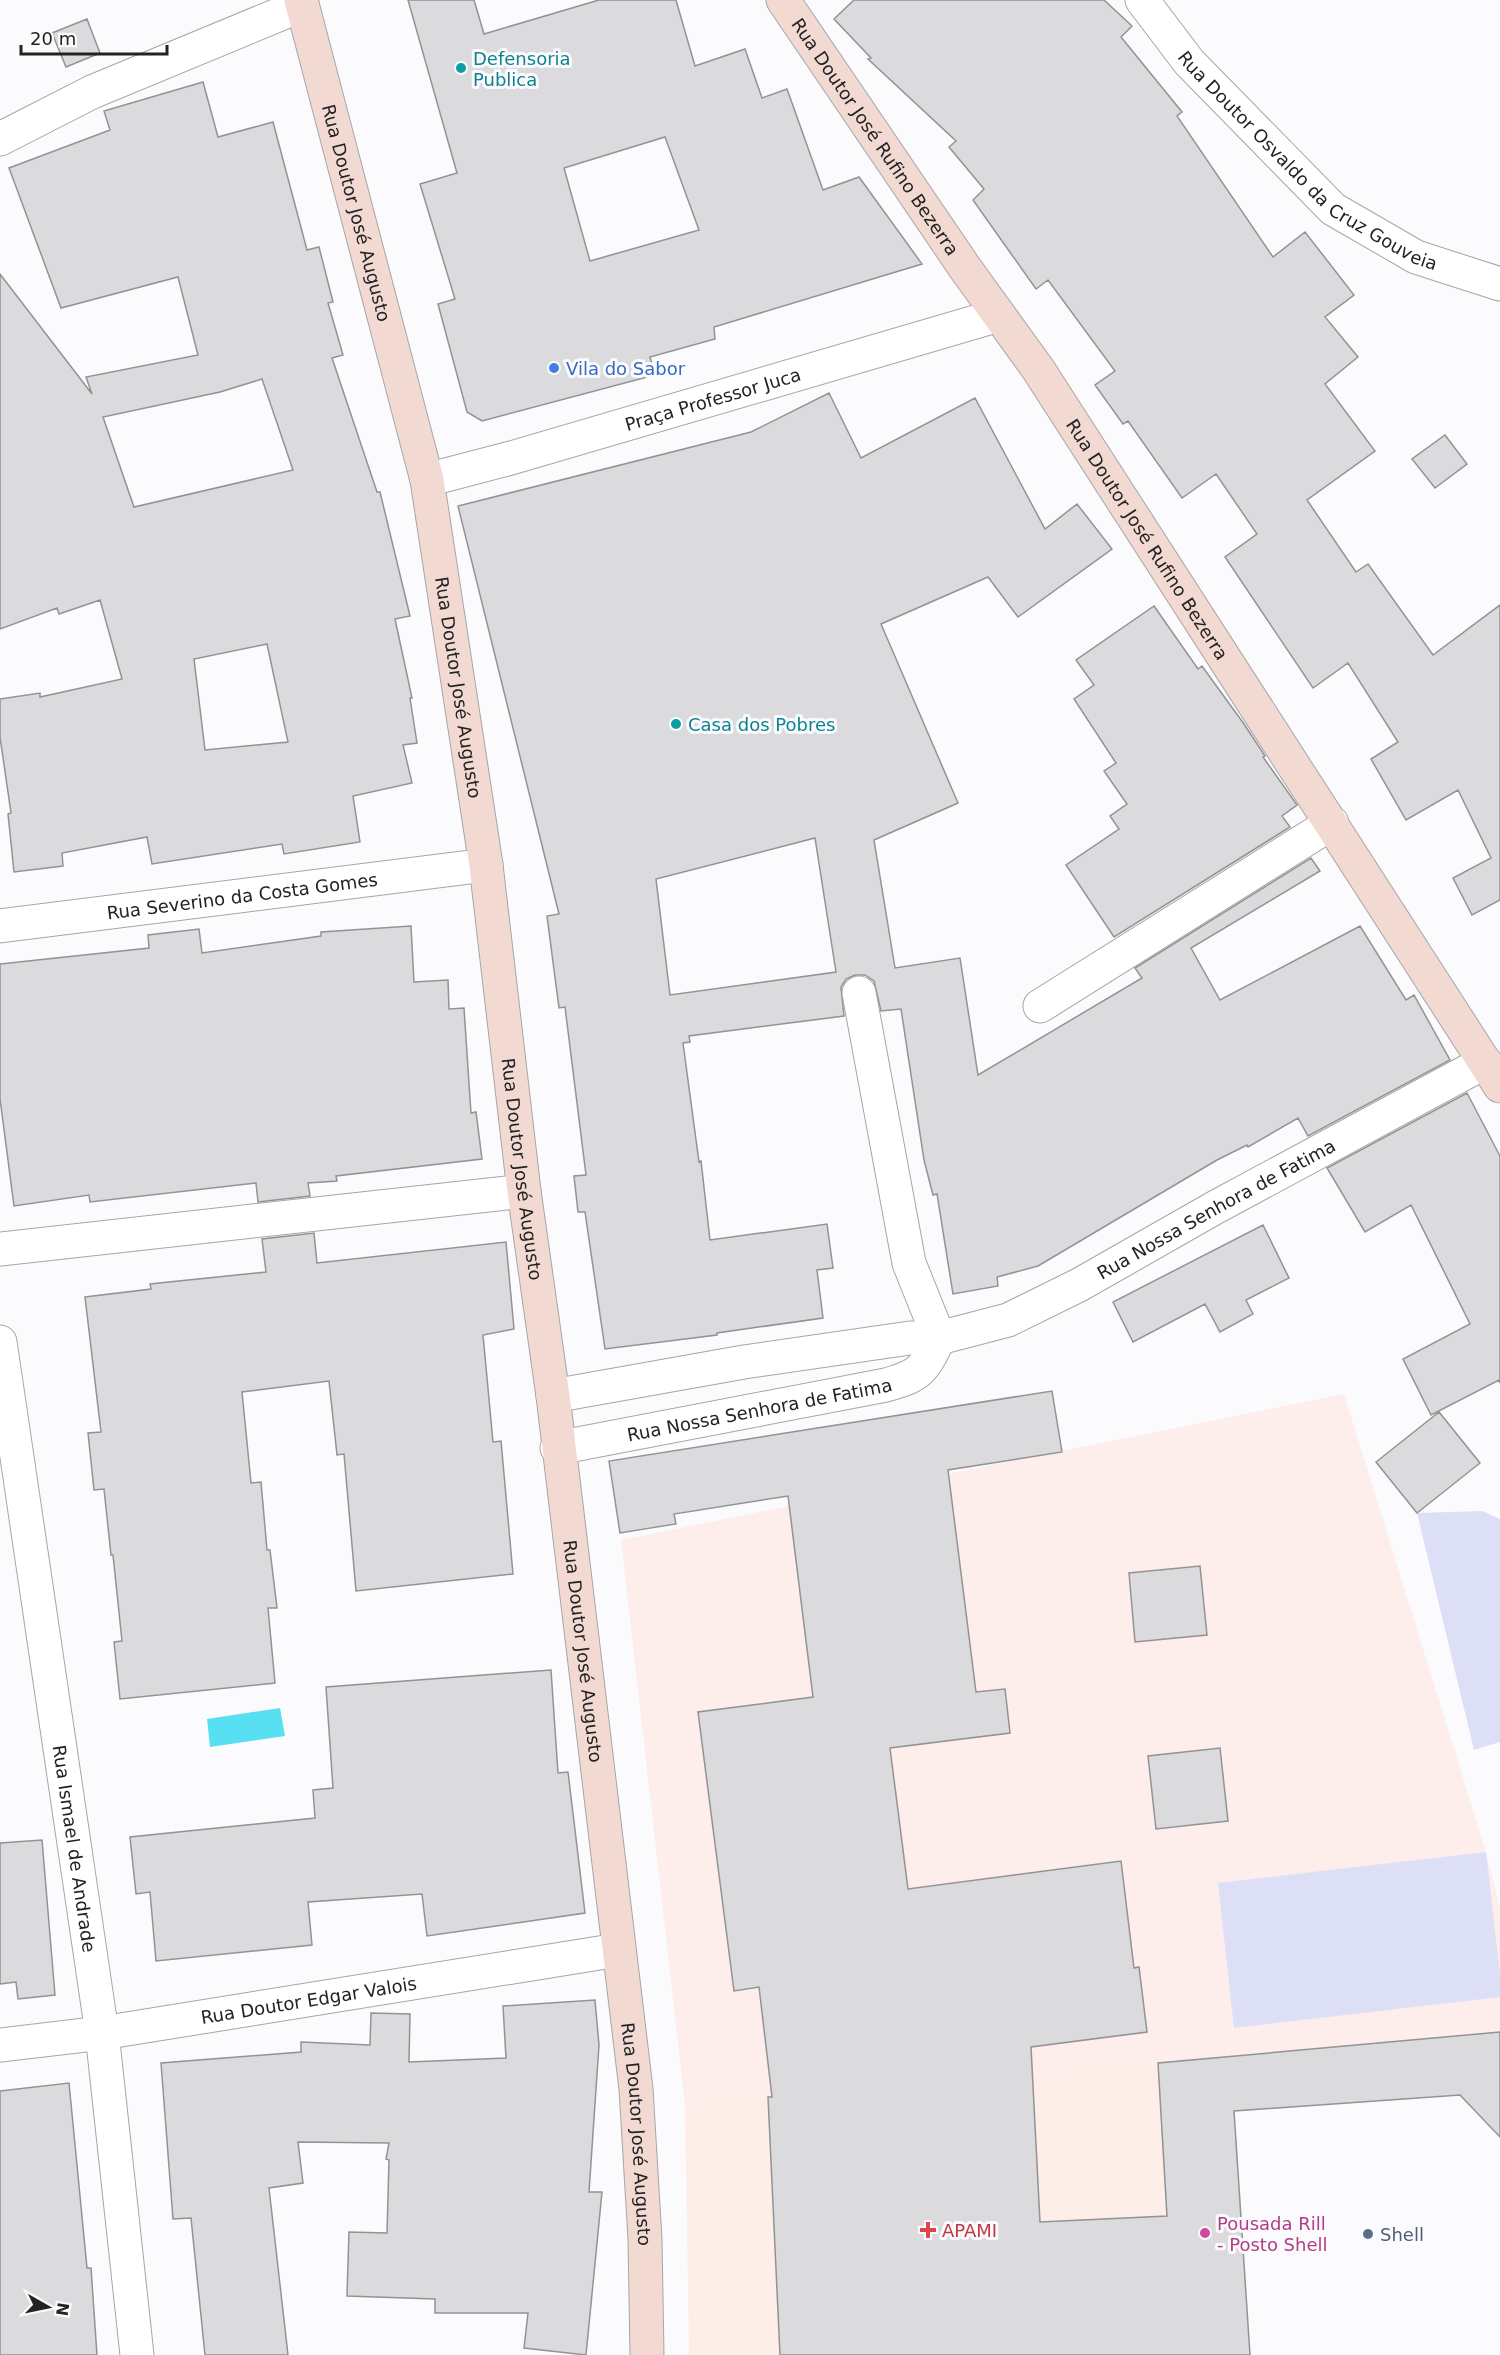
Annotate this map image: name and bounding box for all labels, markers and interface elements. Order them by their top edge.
street label: Rua Doutor José Rufino Bezerra [788,14,964,259]
scale bar [21,18,166,56]
text: 20 m [30,28,76,49]
street label: Rua Doutor Osvaldo da Cruz Gouveia [1174,47,1440,274]
place label: Defensoria Publica [473,48,571,90]
marker: Defensoria Publica [454,61,468,75]
street label: Rua Doutor José Augusto [318,102,395,324]
place label: Vila do Sabor [566,358,686,379]
marker: Vila do Sabor [547,361,561,375]
street label: Praça Professor Juca [622,363,803,435]
street label: Rua Doutor José Rufino Bezerra [1062,415,1233,663]
street label: Rua Doutor José Augusto [431,575,486,800]
place label: Casa dos Pobres [688,714,835,735]
marker: Casa dos Pobres [669,717,683,731]
street label: Rua Severino da Costa Gomes [105,868,379,923]
street label: Rua Doutor José Augusto [498,1057,547,1282]
street label: Rua Nossa Senhora de Fatima [1093,1134,1339,1283]
street label: Rua Nossa Senhora de Fatima [625,1373,894,1445]
street label: Rua Doutor José Augusto [560,1539,607,1764]
street label: Rua Ismael de Andrade [49,1743,100,1954]
street label: Rua Doutor Edgar Valois [199,1972,418,2027]
street label: Rua Doutor José Augusto [618,2021,656,2246]
place label: Pousada Rill - Posto Shell [1217,2213,1328,2255]
place label: APAMI [942,2220,997,2241]
marker: APAMI [919,2221,937,2239]
place label: Shell [1380,2224,1424,2245]
marker: Pousada Rill - Posto Shell [1198,2226,1212,2240]
marker: Shell [1361,2227,1375,2241]
north arrow [18,2277,78,2337]
text: N [52,2301,73,2317]

